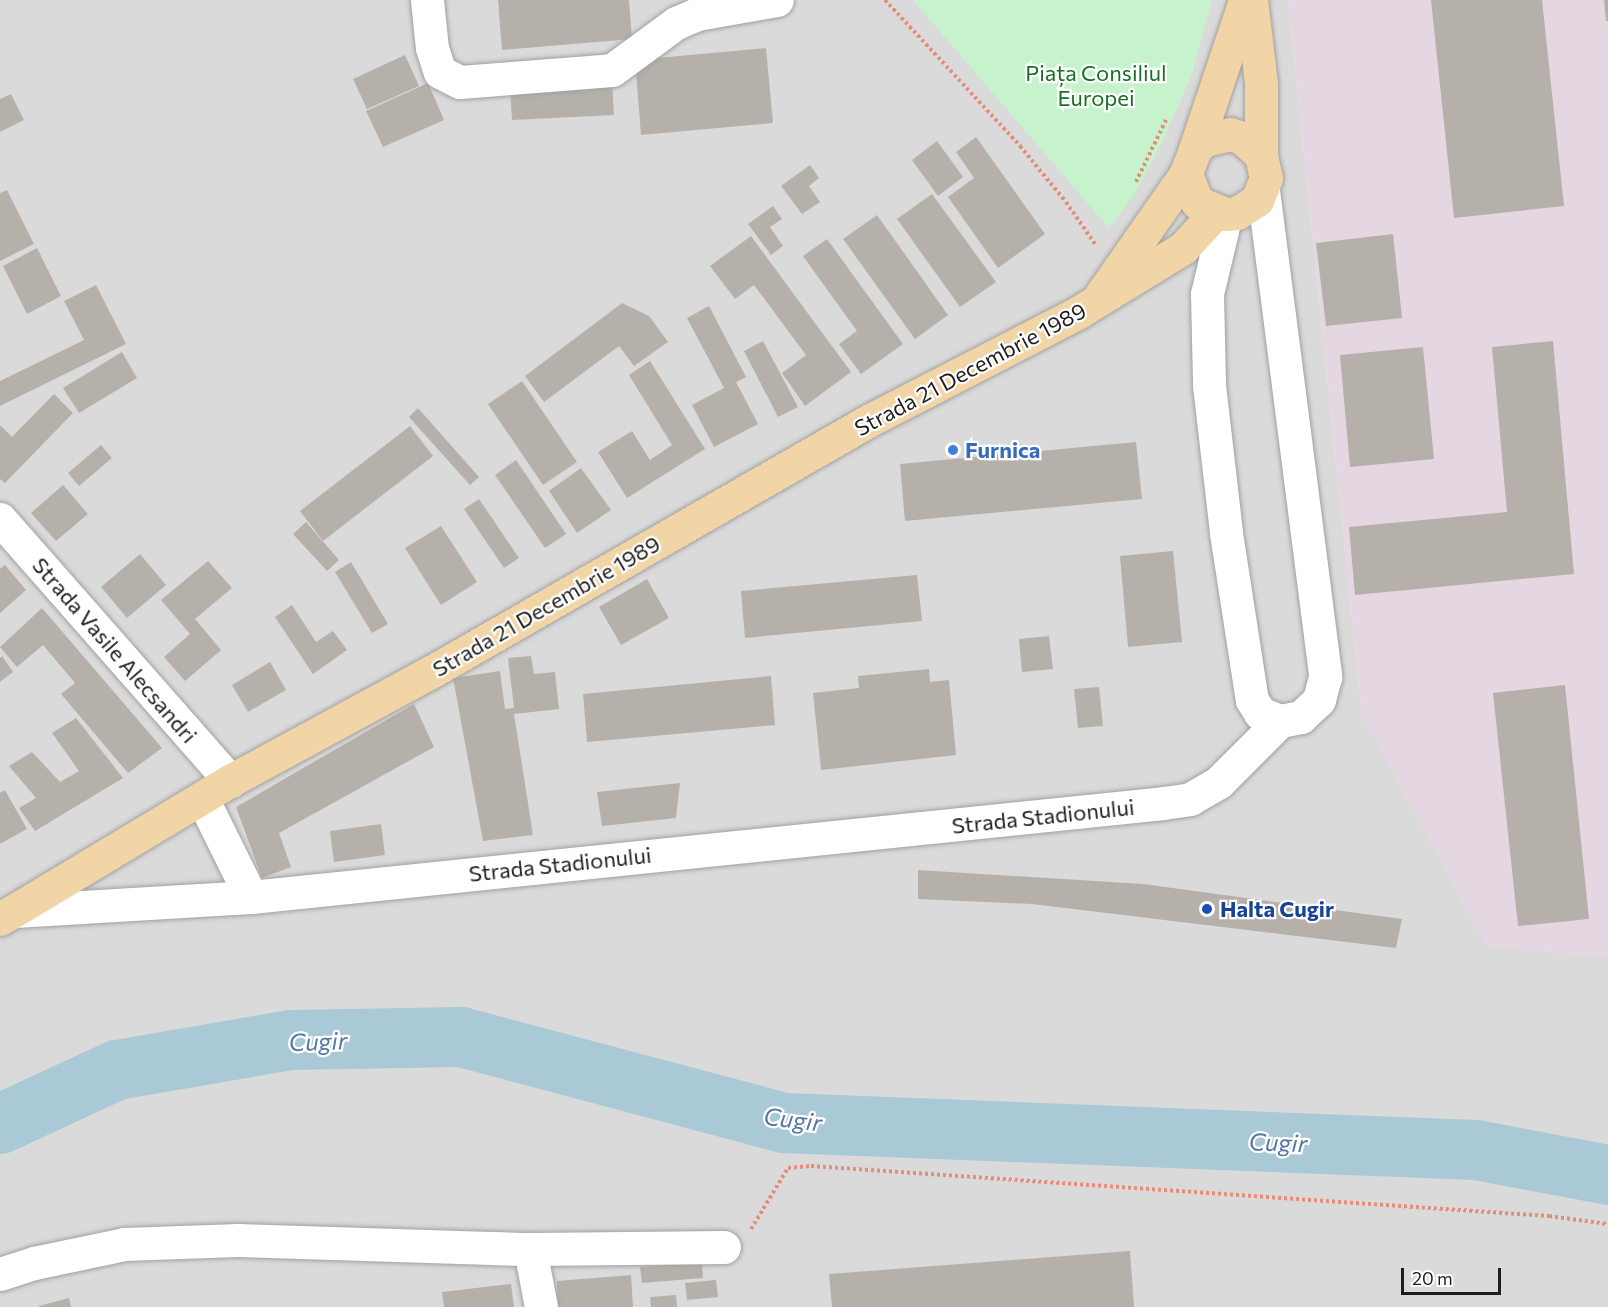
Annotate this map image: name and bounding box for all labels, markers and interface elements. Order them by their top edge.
park label: Piața Consiliul Europei [1025,59,1167,110]
street label: Strada 21 Decembrie 1989 [850,297,1090,441]
place label: Furnica [965,437,1040,463]
marker: Furnica [946,443,960,457]
street label: Strada 21 Decembrie 1989 [428,530,664,682]
street label: Strada Vasile Alecsandri [27,552,203,748]
street label: Strada Stadionului [950,793,1136,839]
street label: Strada Stadionului [467,841,653,887]
place label: Halta Cugir [1220,896,1334,922]
marker: Halta Cugir [1198,900,1216,918]
water label: Cugir [288,1026,348,1056]
water label: Cugir [762,1101,824,1137]
water label: Cugir [1248,1127,1308,1157]
scale bar [1404,1256,1504,1294]
text: 20 m [1412,1267,1453,1289]

